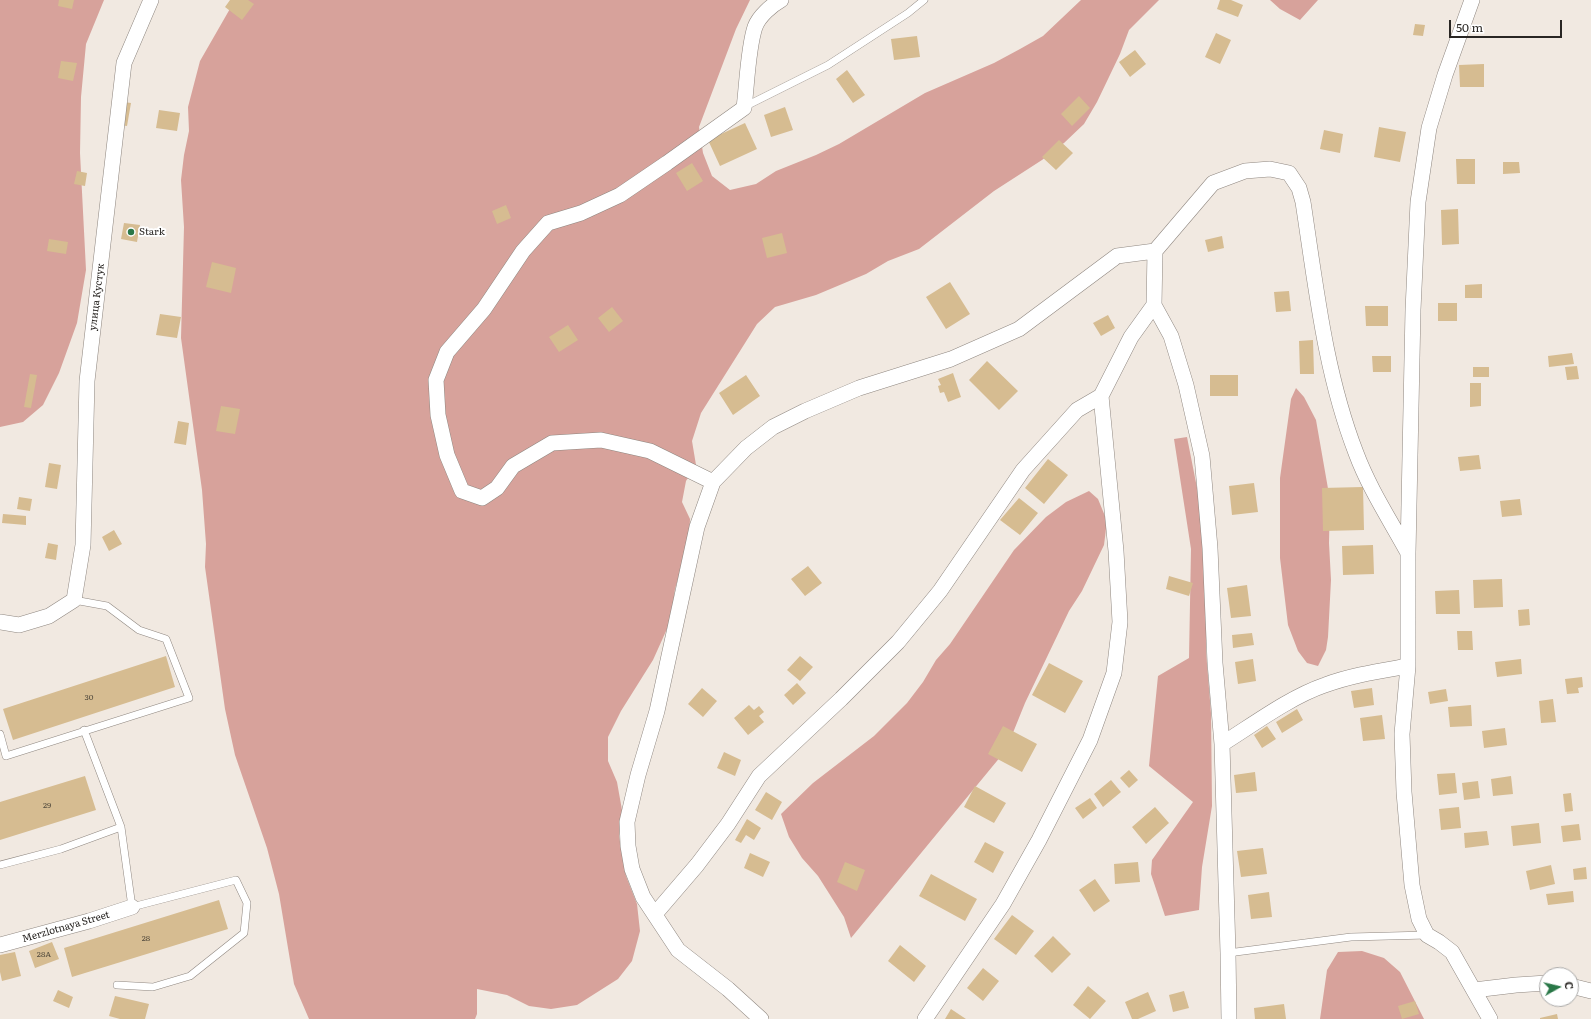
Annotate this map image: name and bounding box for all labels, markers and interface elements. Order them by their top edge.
scale bar [1451,12,1564,38]
text: 50 m [1456,18,1483,36]
place label: Stark [139,226,165,238]
marker: Stark [126,227,136,237]
street label: улица Кустук [87,263,107,331]
house number: 30 [85,693,93,703]
house number: 29 [43,801,51,811]
street label: Merzlotnaya Street [21,909,111,945]
house number: 28 [142,934,150,944]
house number: 28А [37,950,51,960]
north arrow [1539,967,1579,1007]
text: С [1561,980,1578,990]

